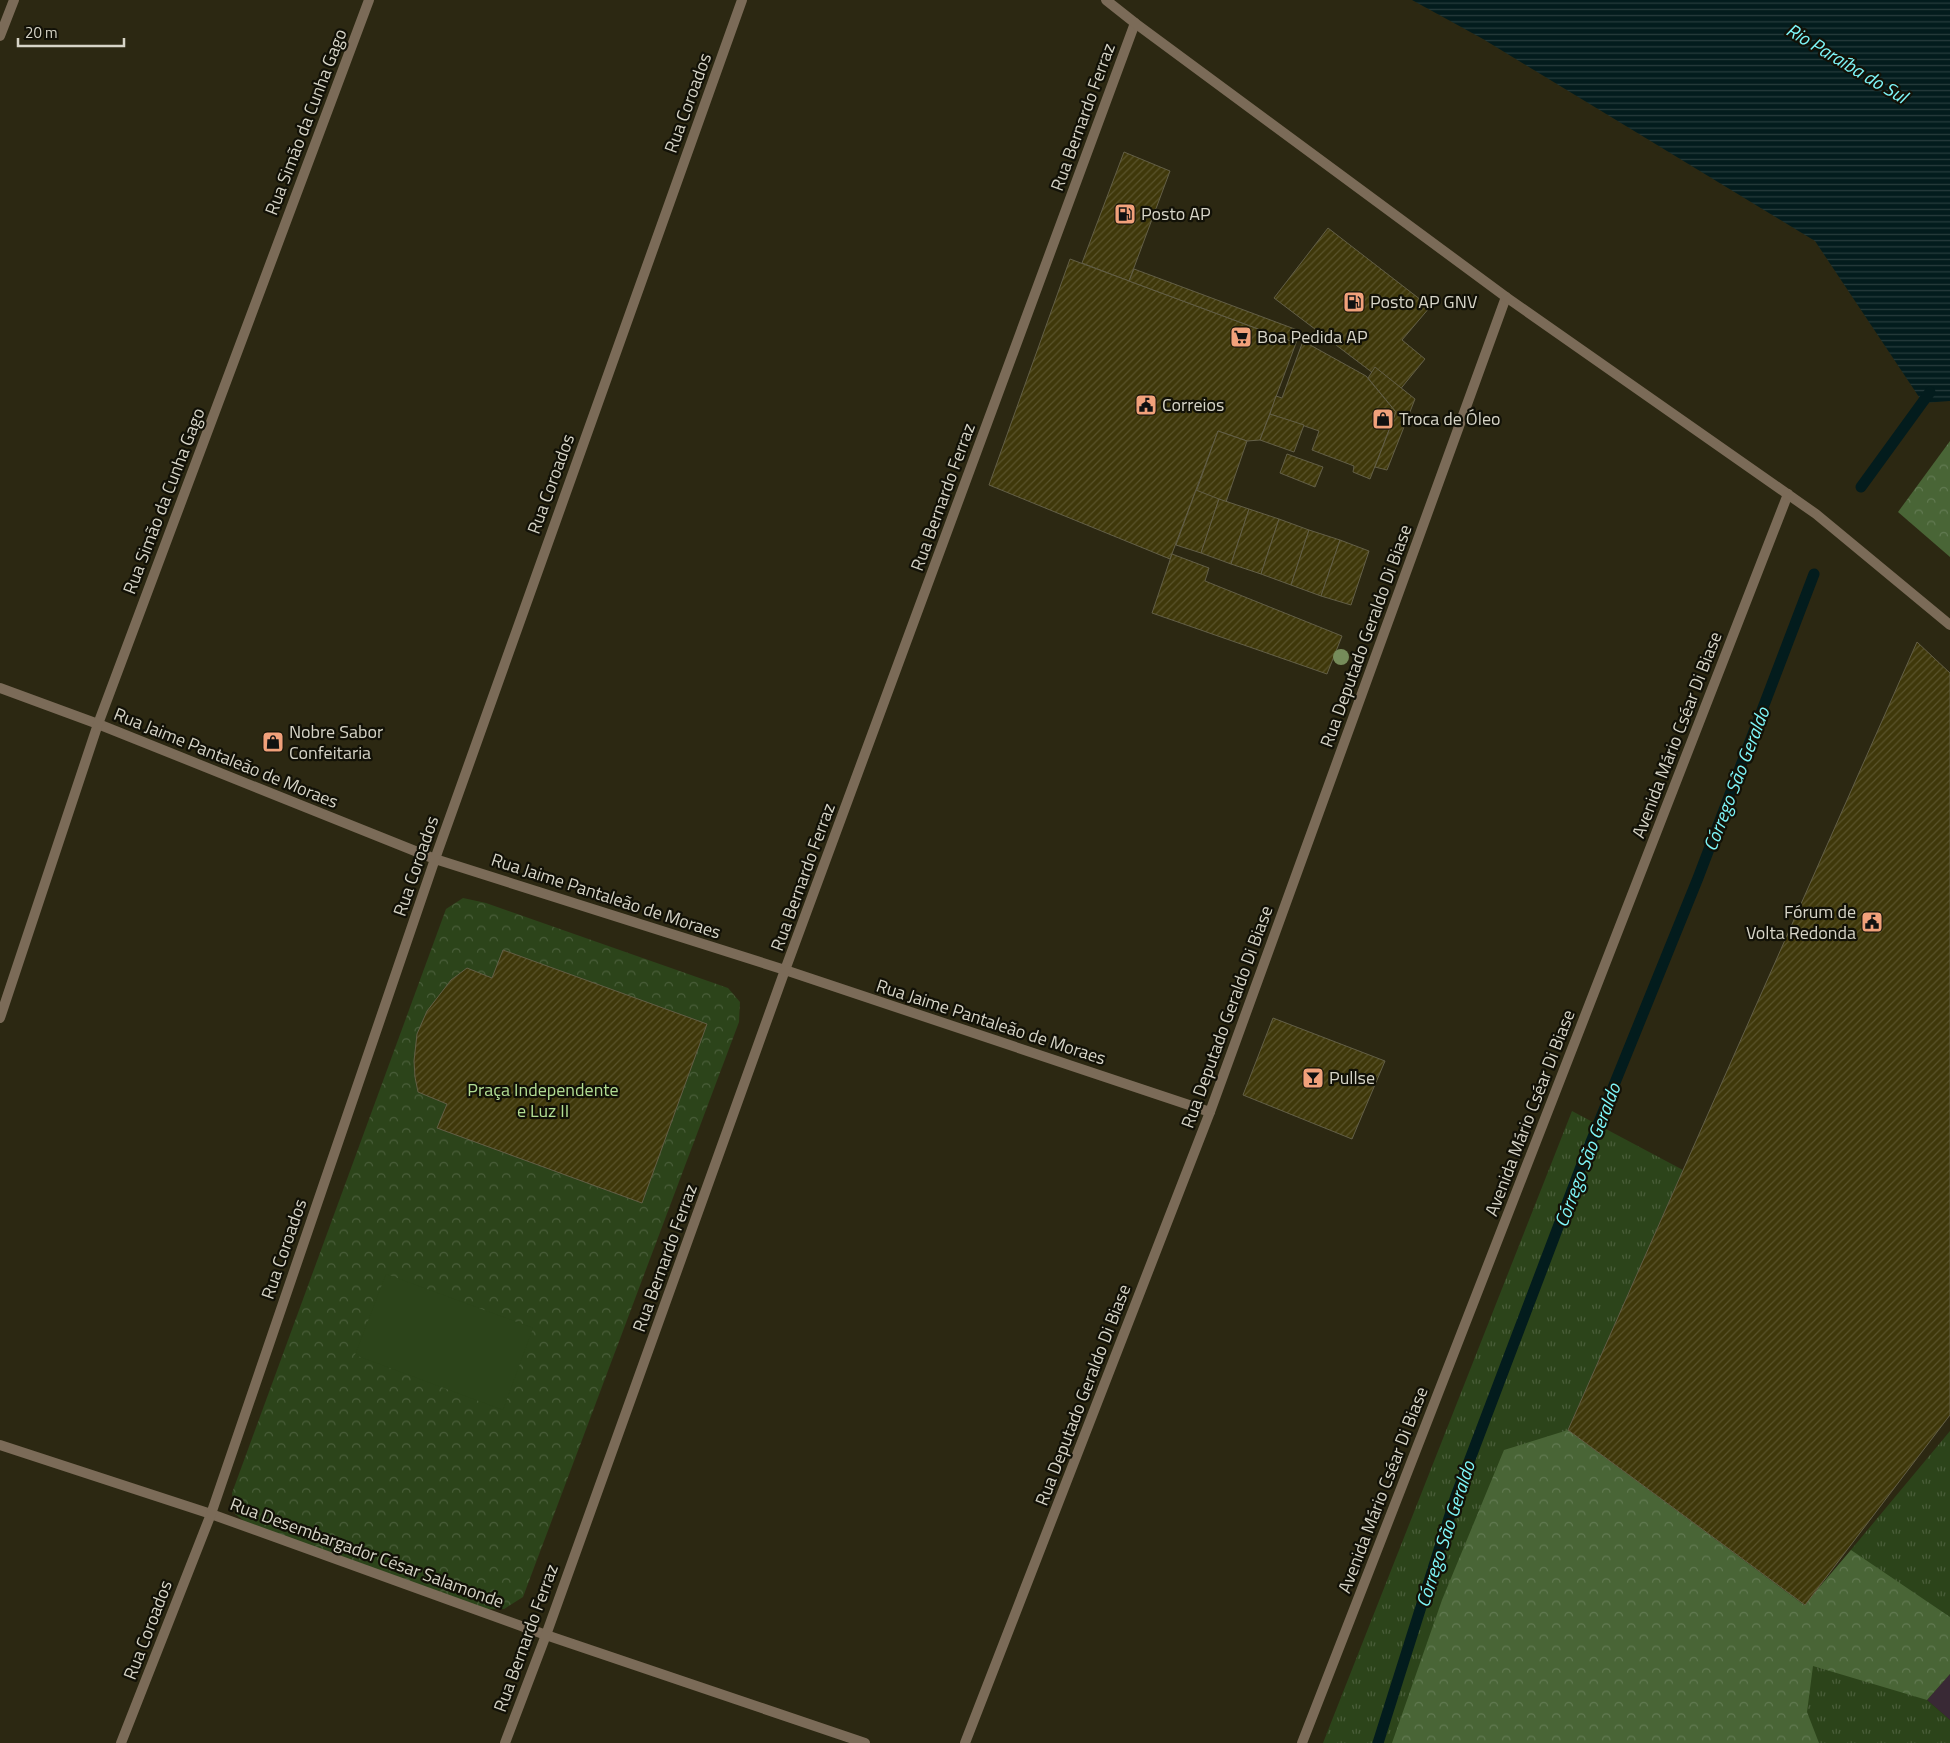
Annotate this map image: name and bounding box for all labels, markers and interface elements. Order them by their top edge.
scale bar [18,15,124,47]
water label: Rio Paraíba do Sul [1781,15,1915,111]
text: 20 m [25,21,58,44]
street label: Rua Simão da Cunha Gago [258,25,354,219]
street label: Rua Bernardo Ferraz [1043,39,1122,195]
street label: Rua Coroados [657,49,718,157]
place label: Posto AP [1141,200,1211,227]
fuel station icon: Posto AP [1113,202,1137,226]
place label: Posto AP GNV [1370,288,1478,315]
fuel station icon: Posto AP GNV [1342,290,1366,314]
place label: Boa Pedida AP [1257,323,1368,350]
supermarket icon: Boa Pedida AP [1229,325,1253,349]
place label: Correios [1162,391,1224,418]
public building icon: Correios [1134,393,1158,417]
street label: Rua Simão da Cunha Gago [116,404,212,598]
place label: Troca de Óleo [1399,405,1501,432]
shop icon: Troca de Óleo [1371,407,1395,431]
street label: Rua Bernardo Ferraz [903,419,982,575]
street label: Rua Coroados [520,430,581,538]
street label: Rua Deputado Geraldo Di Biase [1313,521,1418,751]
street label: Avenida Mário Cséar Di Biase [1625,628,1728,842]
street label: Rua Jaime Pantaleão de Moraes [110,700,342,815]
water label: Córrego São Geraldo [1695,702,1777,855]
place label: Nobre Sabor Confeitaria [289,718,383,766]
shop icon: Nobre Sabor Confeitaria [261,730,285,754]
street label: Rua Bernardo Ferraz [763,799,842,955]
street label: Rua Coroados [386,812,445,920]
street label: Rua Jaime Pantaleão de Moraes [488,846,724,945]
place label: Fórum de Volta Redonda [1746,898,1856,946]
street label: Rua Deputado Geraldo Di Biase [1174,902,1279,1132]
public building icon: Fórum de Volta Redonda [1860,910,1884,934]
street label: Rua Jaime Pantaleão de Moraes [873,972,1109,1071]
street label: Avenida Mário Cséar Di Biase [1478,1006,1581,1220]
place label: Pullse [1329,1064,1375,1091]
bar icon: Pullse [1301,1066,1325,1090]
park label: Praça Independente e Luz II [467,1076,619,1124]
water label: Córrego São Geraldo [1546,1078,1628,1231]
street label: Rua Bernardo Ferraz [625,1180,704,1336]
street label: Rua Coroados [254,1195,313,1303]
street label: Rua Deputado Geraldo Di Biase [1028,1280,1137,1509]
street label: Avenida Mário Cséar Di Biase [1331,1383,1434,1597]
water label: Córrego São Geraldo [1407,1456,1482,1611]
street label: Rua Desembargador César Salamonde [226,1490,508,1615]
street label: Rua Bernardo Ferraz [486,1560,565,1716]
street label: Rua Coroados [116,1576,179,1684]

